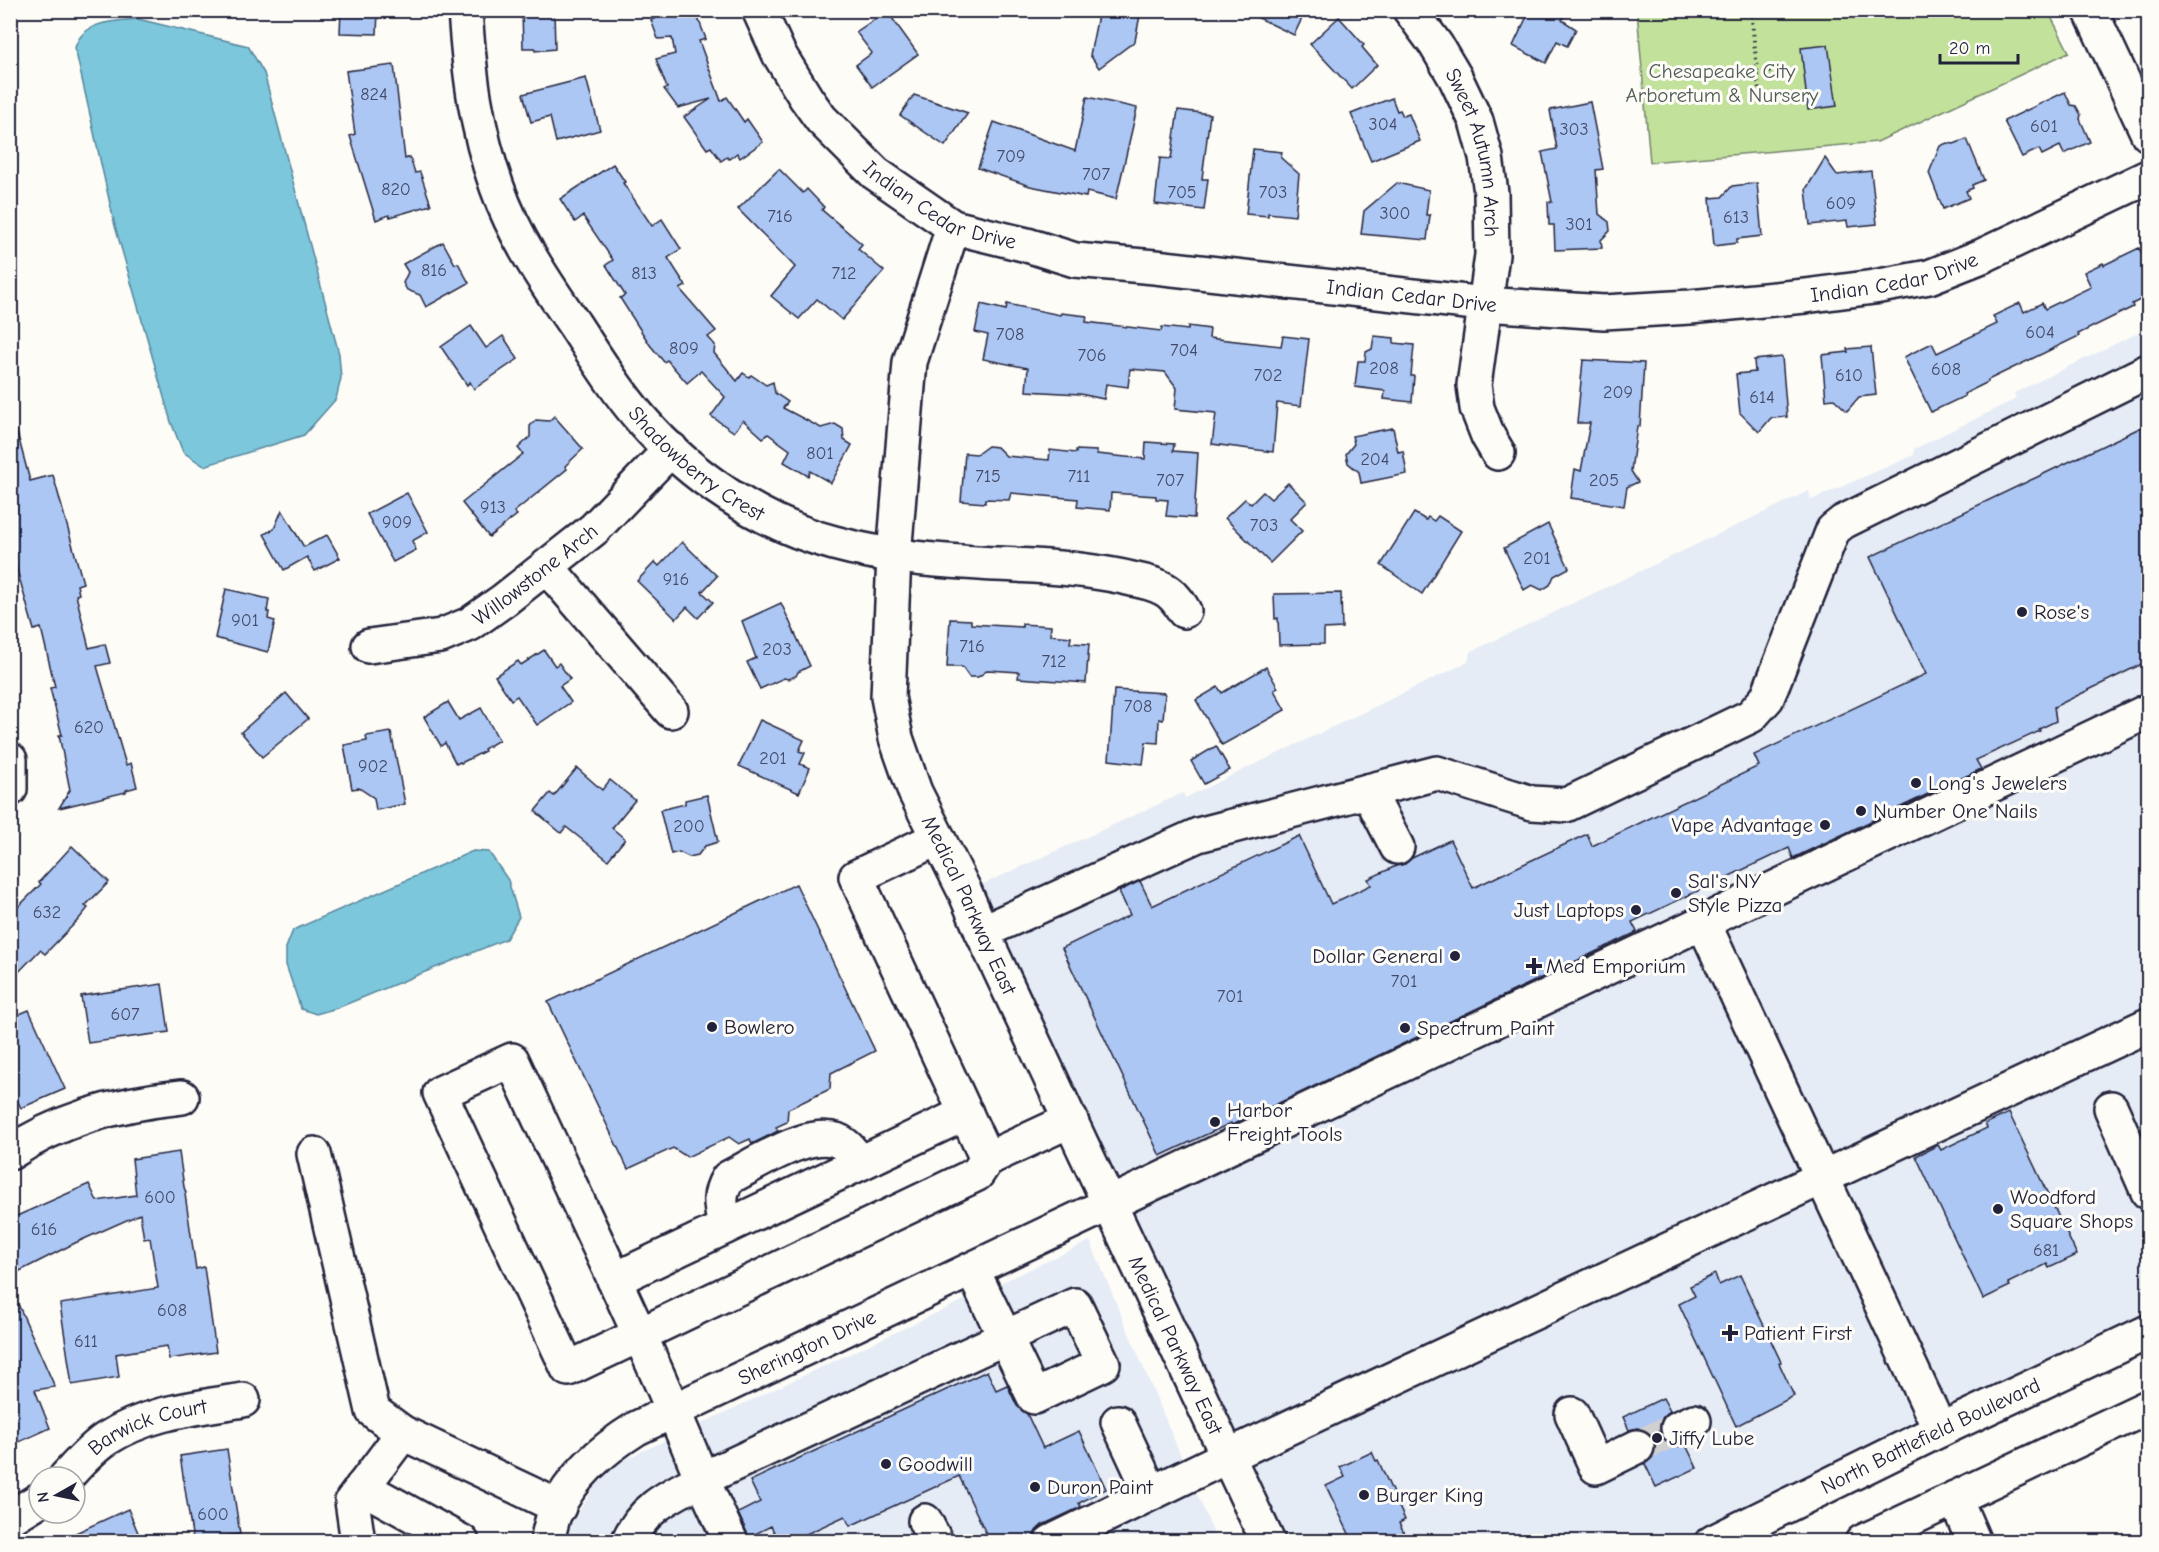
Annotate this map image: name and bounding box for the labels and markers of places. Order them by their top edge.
place label: Rose's [2034,600,2089,624]
marker: Rose's [2015,605,2029,619]
place label: Long's Jewelers [1928,771,2067,795]
marker: Long's Jewelers [1909,776,1923,790]
place label: Number One Nails [1873,799,2037,823]
marker: Number One Nails [1854,804,1868,818]
place label: Vape Advantage [1671,813,1813,837]
marker: Vape Advantage [1818,818,1832,832]
place label: Sal's NY Style Pizza [1688,869,1782,917]
marker: Sal's NY Style Pizza [1669,886,1683,900]
place label: Just Laptops [1514,898,1624,922]
marker: Just Laptops [1629,903,1643,917]
place label: Dollar General [1312,944,1443,968]
marker: Dollar General [1448,949,1462,963]
place label: Med Emporium [1546,954,1686,978]
marker: Med Emporium [1527,959,1541,973]
place label: Bowlero [724,1015,795,1039]
place label: Spectrum Paint [1417,1016,1555,1040]
marker: Bowlero [705,1020,719,1034]
marker: Spectrum Paint [1398,1021,1412,1035]
place label: Harbor Freight Tools [1227,1098,1342,1146]
marker: Harbor Freight Tools [1208,1115,1222,1129]
place label: Woodford Square Shops [2010,1185,2133,1233]
marker: Woodford Square Shops [1991,1202,2005,1216]
place label: Patient First [1744,1321,1853,1345]
marker: Patient First [1721,1324,1739,1342]
place label: Jiffy Lube [1669,1426,1754,1450]
marker: Jiffy Lube [1650,1431,1664,1445]
place label: Goodwill [898,1452,973,1476]
marker: Goodwill [879,1457,893,1471]
place label: Duron Paint [1047,1475,1154,1499]
marker: Duron Paint [1028,1480,1042,1494]
place label: Burger King [1376,1483,1484,1507]
marker: Burger King [1357,1488,1371,1502]

